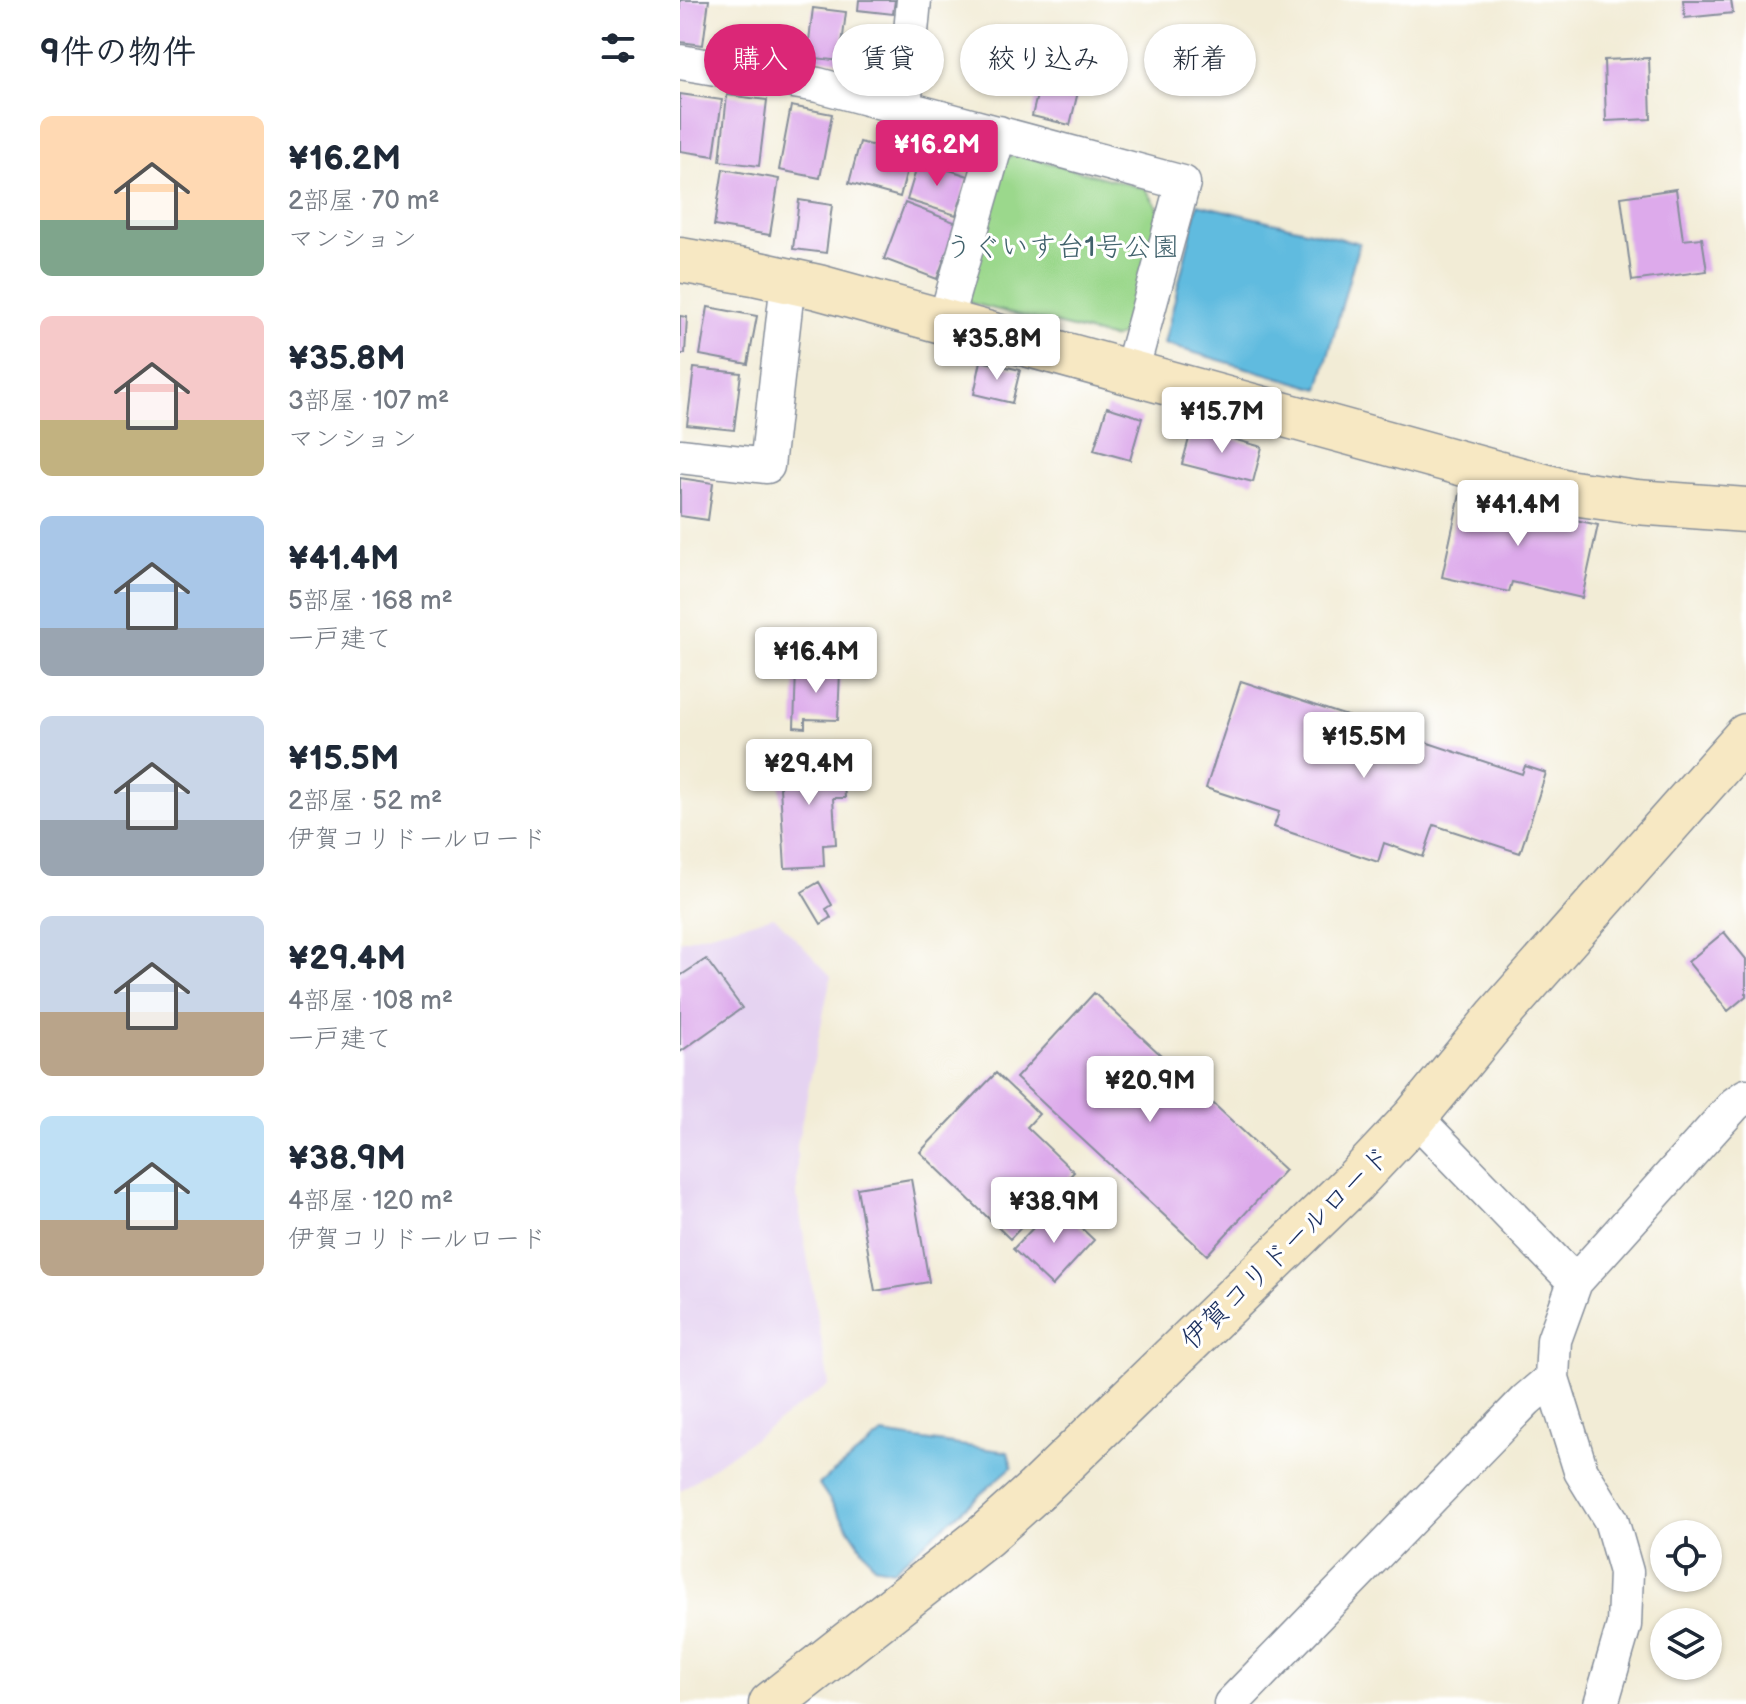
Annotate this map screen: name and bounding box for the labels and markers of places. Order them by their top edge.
pin: ¥16.2M [872,120,1002,188]
pin: ¥35.8M [932,314,1062,382]
pin: ¥15.7M [1157,387,1287,455]
pin: ¥41.4M [1453,480,1583,548]
pin: ¥16.4M [751,627,881,695]
pin: ¥15.5M [1299,712,1429,780]
pin: ¥29.4M [744,739,874,807]
pin: ¥20.9M [1085,1056,1215,1124]
pin: ¥38.9M [989,1177,1119,1245]

